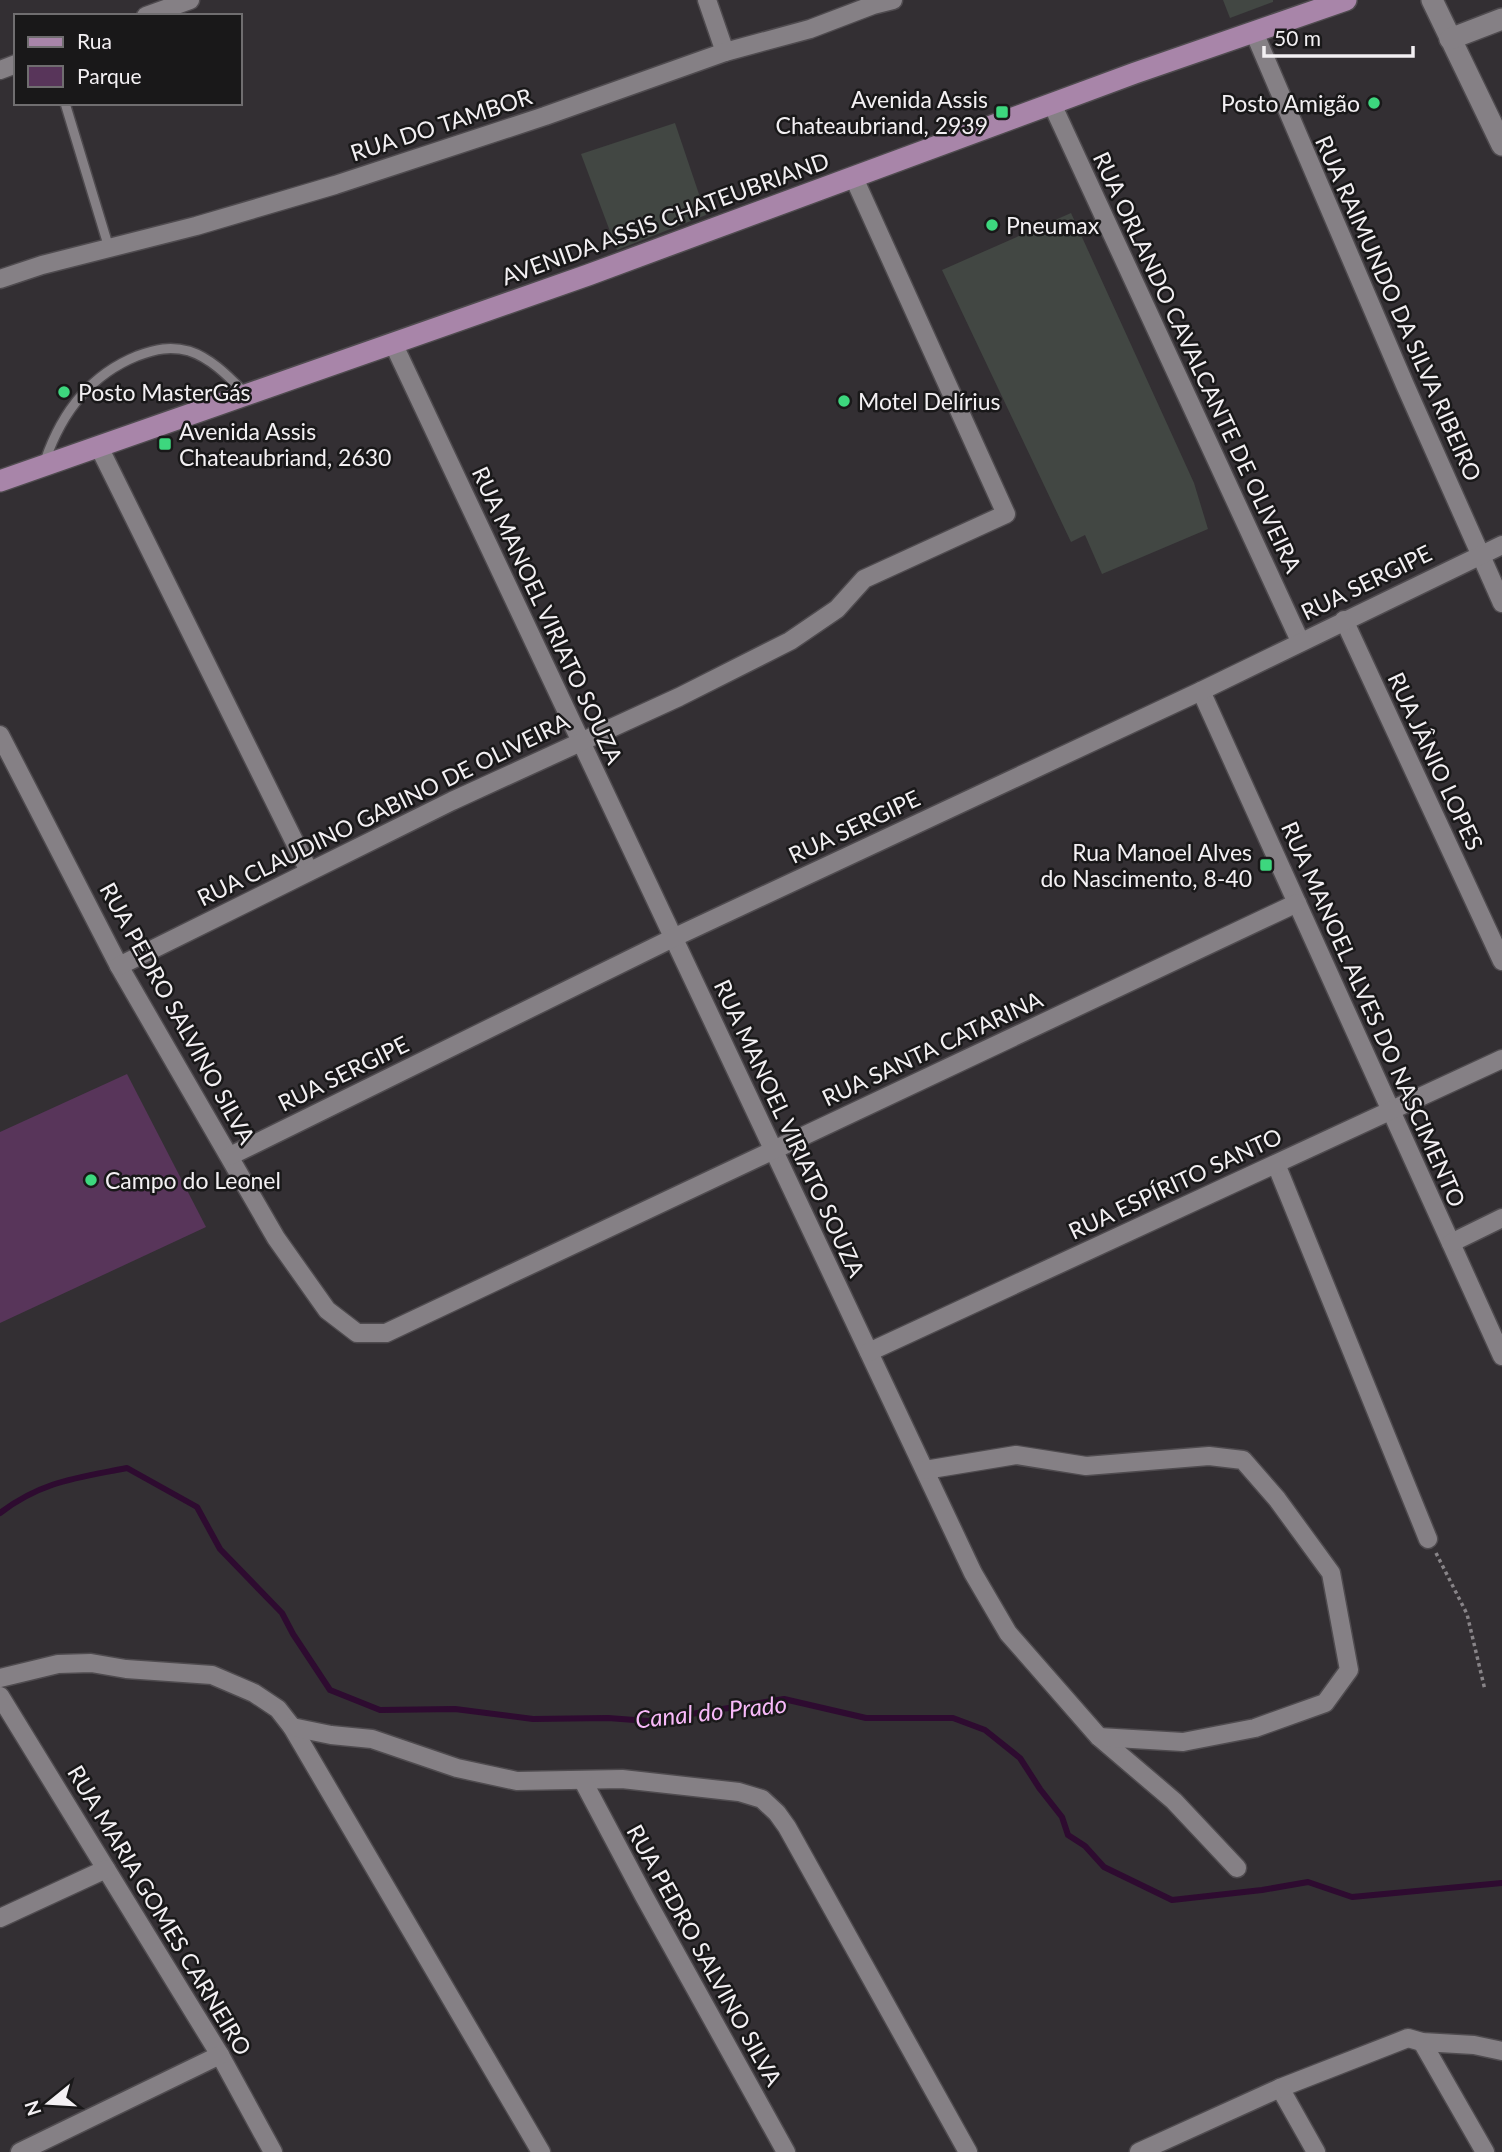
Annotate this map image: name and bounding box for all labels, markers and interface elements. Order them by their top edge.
legend [14,14,242,105]
scale bar [1264,14,1413,58]
text: 50 m [1274,25,1321,50]
text: Rua [77,28,112,53]
text: Parque [77,63,142,88]
street label: RUA DO TAMBOR [347,81,536,167]
place label: Avenida Assis Chateaubriand, 2939 [776,85,988,139]
place label: Posto Amigão [1221,89,1360,117]
marker: Posto Amigão [1366,95,1382,111]
marker: Avenida Assis Chateaubriand, 2939 [994,104,1010,120]
street label: RUA RAIMUNDO DA SILVA RIBEIRO [1310,131,1488,485]
street label: AVENIDA ASSIS CHATEUBRIAND [497,146,833,290]
street label: RUA ORLANDO CAVALCANTE DE OLIVEIRA [1088,147,1308,577]
place label: Pneumax [1006,211,1100,239]
marker: Pneumax [984,217,1000,233]
place label: Posto MasterGás [78,378,251,406]
marker: Posto MasterGás [56,384,72,400]
place label: Motel Delírius [858,387,1001,415]
marker: Motel Delírius [836,393,852,409]
place label: Avenida Assis Chateaubriand, 2630 [179,417,391,471]
marker: Avenida Assis Chateaubriand, 2630 [157,436,173,452]
street label: RUA MANOEL VIRIATO SOUZA [467,462,630,769]
street label: RUA SERGIPE [1296,538,1436,626]
street label: RUA JÂNIO LOPES [1382,667,1490,855]
street label: RUA CLAUDINO GABINO DE OLIVEIRA [192,706,574,912]
street label: RUA SERGIPE [784,783,924,869]
street label: RUA MANOEL ALVES DO NASCIMENTO [1276,817,1472,1211]
place label: Rua Manoel Alves do Nascimento, 8-40 [1040,838,1252,892]
marker: Rua Manoel Alves do Nascimento, 8-40 [1258,857,1274,873]
street label: RUA PEDRO SALVINO SILVA [94,877,262,1149]
street label: RUA MANOEL VIRIATO SOUZA [709,975,872,1282]
street label: RUA SANTA CATARINA [817,984,1047,1111]
street label: RUA SERGIPE [273,1029,413,1117]
street label: RUA ESPÍRITO SANTO [1064,1121,1286,1245]
place label: Campo do Leonel [105,1166,281,1194]
marker: Campo do Leonel [83,1172,99,1188]
water label: Canal do Prado [634,1689,788,1733]
street label: RUA MARIA GOMES CARNEIRO [62,1760,258,2060]
street label: RUA PEDRO SALVINO SILVA [621,1819,789,2091]
north arrow [14,2068,84,2138]
text: N [19,2098,46,2119]

